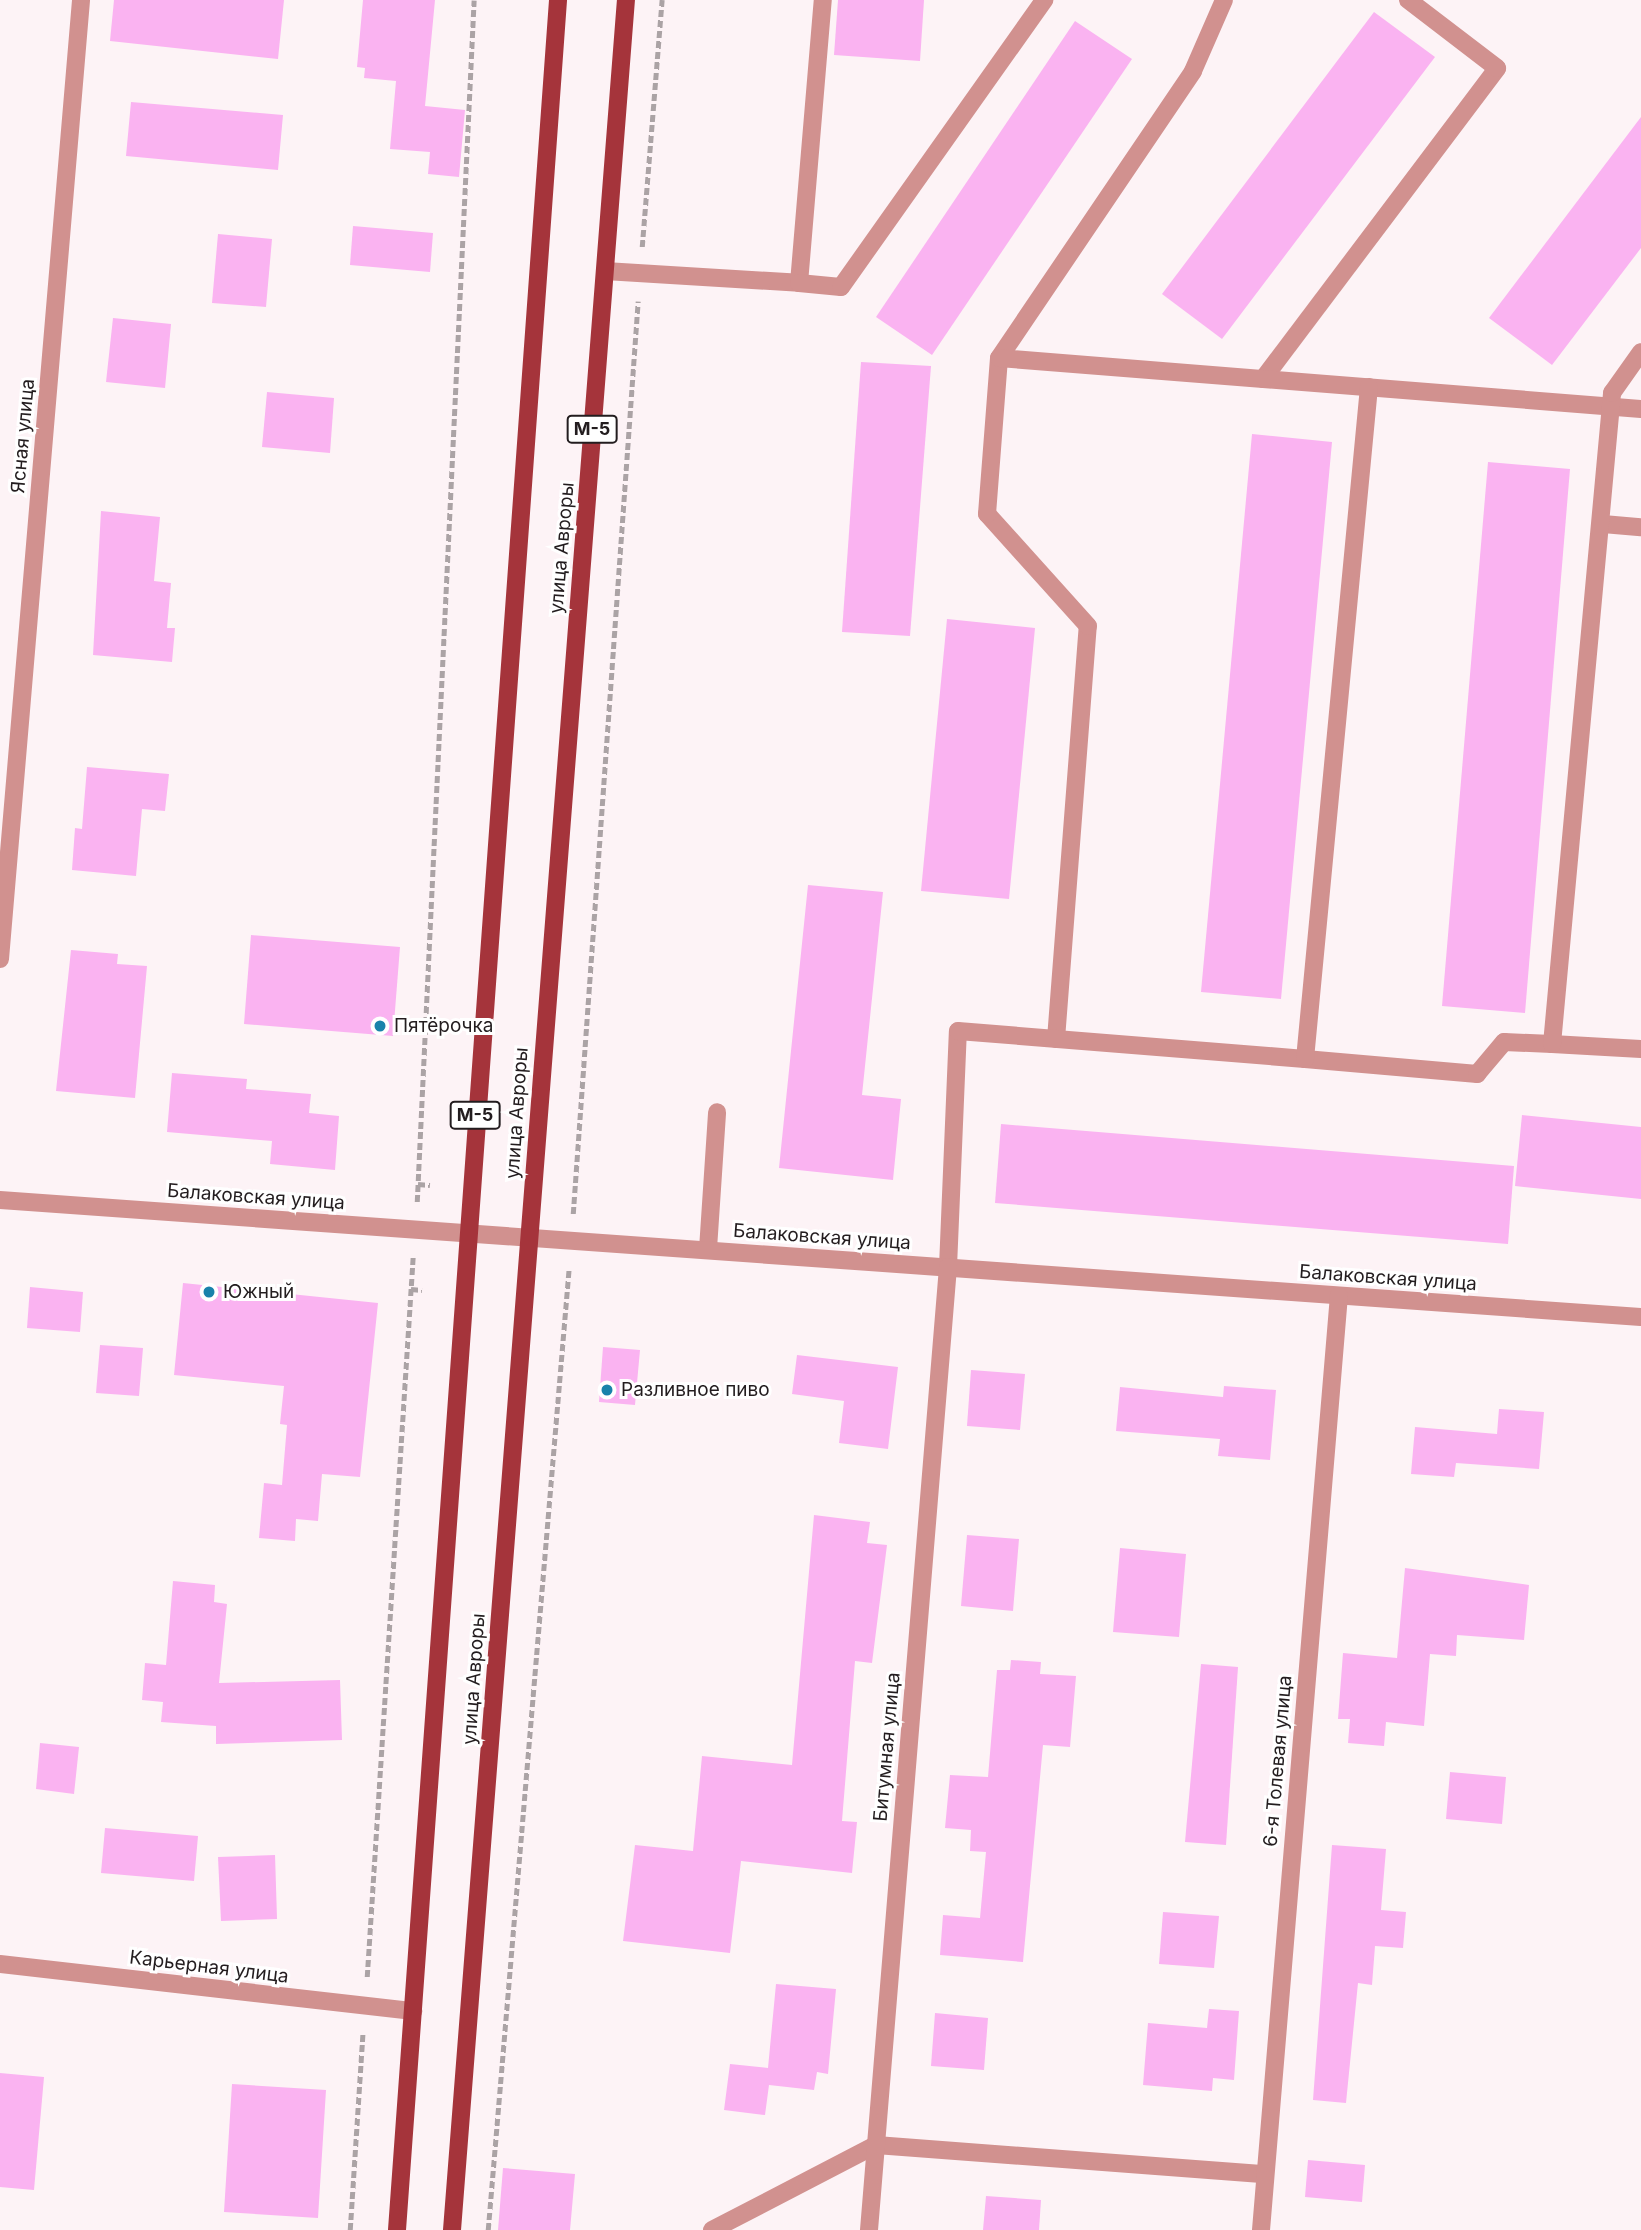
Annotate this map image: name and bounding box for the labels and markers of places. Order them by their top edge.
place label: Пятёрочка [394,1015,493,1037]
marker: Пятёрочка [372,1018,388,1034]
place label: Южный [223,1281,294,1303]
marker: Южный [201,1284,217,1300]
place label: Разливное пиво [621,1379,770,1401]
marker: Разливное пиво [599,1382,615,1398]

